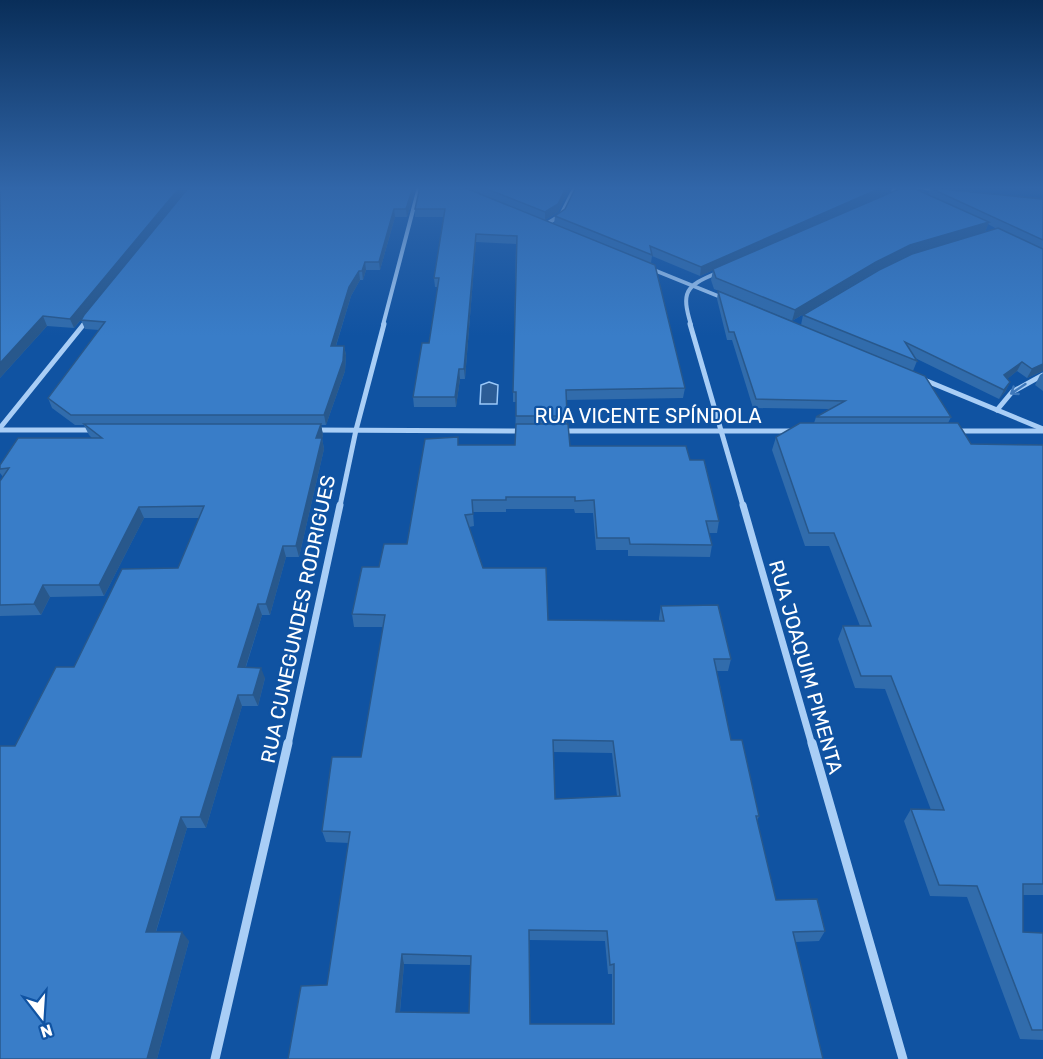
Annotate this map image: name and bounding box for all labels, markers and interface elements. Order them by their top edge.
one-way arrow [1010,383,1026,395]
street label: RUA VICENTE SPÍNDOLA [534,404,762,428]
street label: RUA CUNEGUNDES RODRIGUES [256,473,340,765]
street label: RUA JOAQUIM PIMENTA [764,557,848,777]
north arrow [12,987,72,1047]
text: N [38,1020,55,1042]

